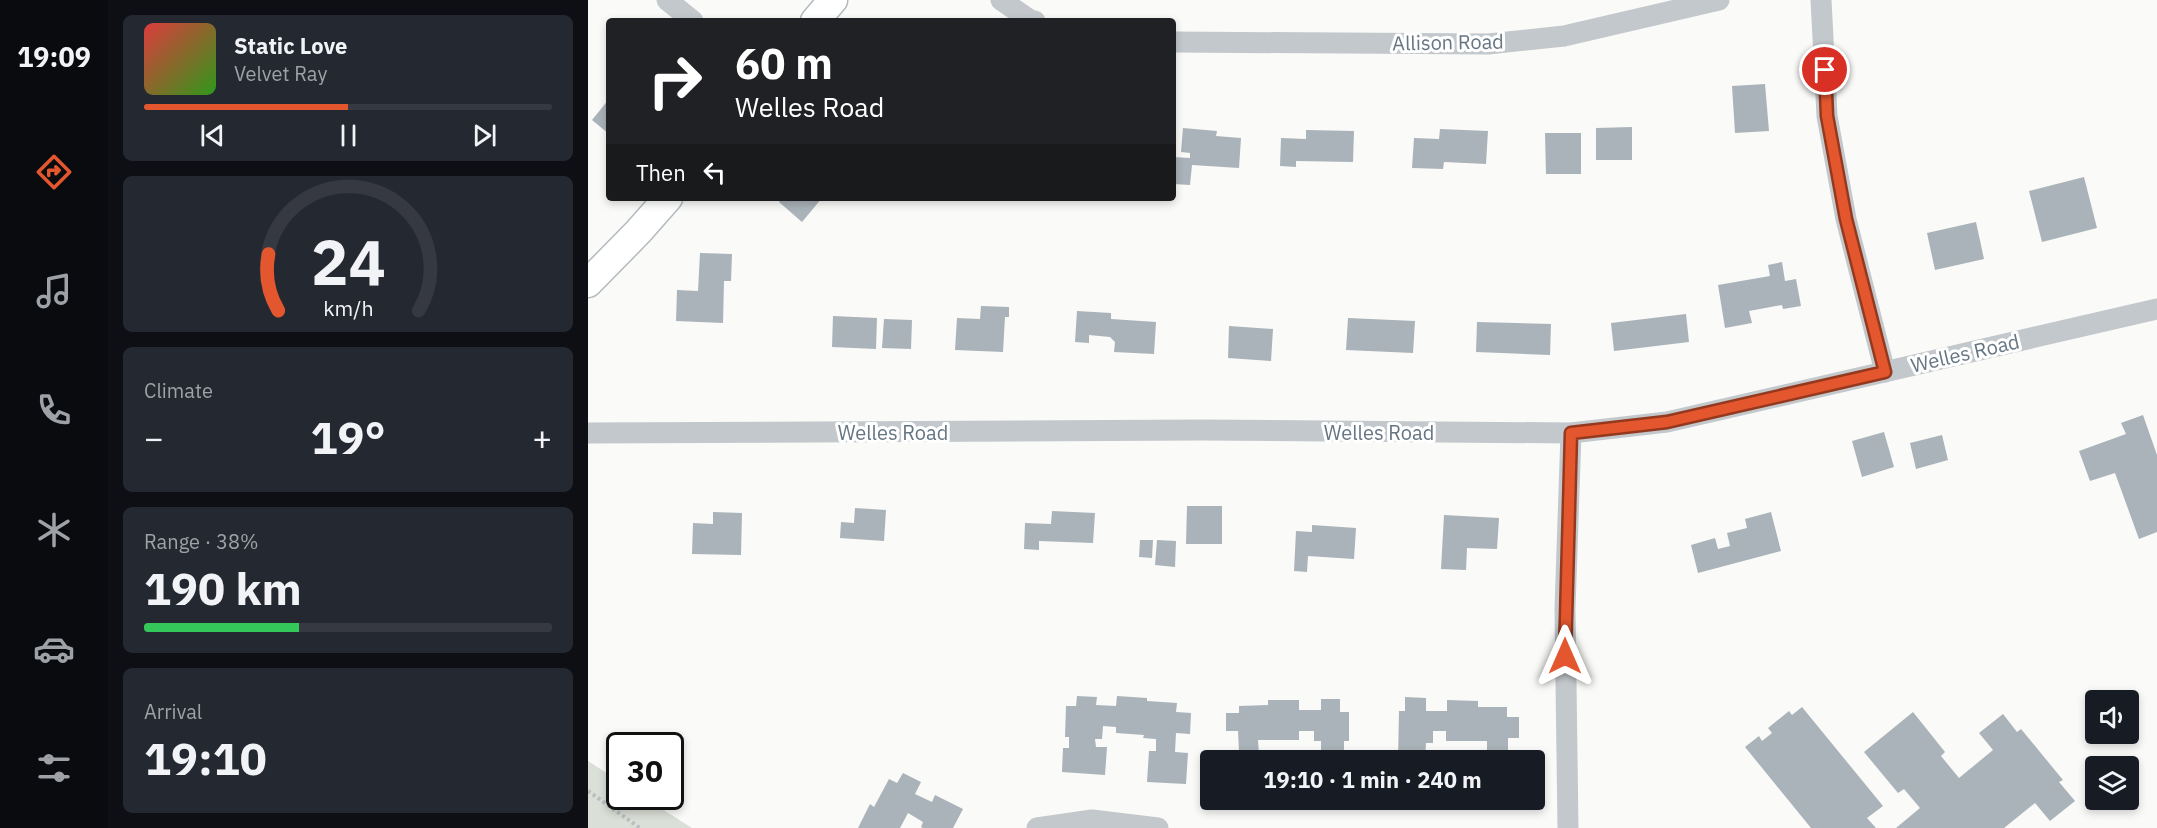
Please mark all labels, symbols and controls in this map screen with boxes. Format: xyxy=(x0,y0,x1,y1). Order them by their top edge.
street label: Allison Road xyxy=(1392,28,1504,56)
text: Static Love xyxy=(234,31,347,60)
text: 60 m xyxy=(735,36,833,91)
text: 19:09 xyxy=(17,39,91,74)
icon: right xyxy=(636,42,714,120)
pin xyxy=(1799,44,1850,95)
icon: arrive xyxy=(1808,53,1841,86)
text: Velvet Ray xyxy=(234,60,327,87)
text: Welles Road xyxy=(735,89,884,124)
icon: previous xyxy=(196,119,229,152)
icon: pause xyxy=(332,119,365,152)
icon: next xyxy=(468,119,501,152)
icon: directions xyxy=(33,151,75,193)
icon: left xyxy=(698,156,731,189)
text: Then xyxy=(636,158,686,187)
text: 24 xyxy=(311,221,385,302)
icon: music xyxy=(33,270,75,312)
text: km/h xyxy=(323,294,373,322)
street label: Welles Road xyxy=(1908,327,2022,379)
text: Climate xyxy=(144,377,213,404)
icon: phone xyxy=(33,389,75,431)
text: 19° xyxy=(310,408,386,466)
text: − xyxy=(144,416,164,459)
text: + xyxy=(532,416,552,459)
street label: Welles Road xyxy=(838,419,948,446)
street label: Welles Road xyxy=(1324,419,1434,446)
icon: climate xyxy=(33,509,75,551)
text: Range · 38% xyxy=(144,528,259,555)
text: 190 km xyxy=(144,559,302,617)
position arrow xyxy=(1533,624,1597,688)
icon: car xyxy=(33,628,75,670)
map controls xyxy=(2085,690,2139,810)
button: sound xyxy=(2085,690,2139,744)
text: Arrival xyxy=(144,698,202,725)
text: 19:10 xyxy=(144,729,267,787)
speed limit sign: 30 xyxy=(606,732,684,810)
icon: filters xyxy=(33,747,75,789)
button: layers xyxy=(2085,756,2139,810)
text: 19:10 · 1 min · 240 m xyxy=(1263,765,1482,794)

